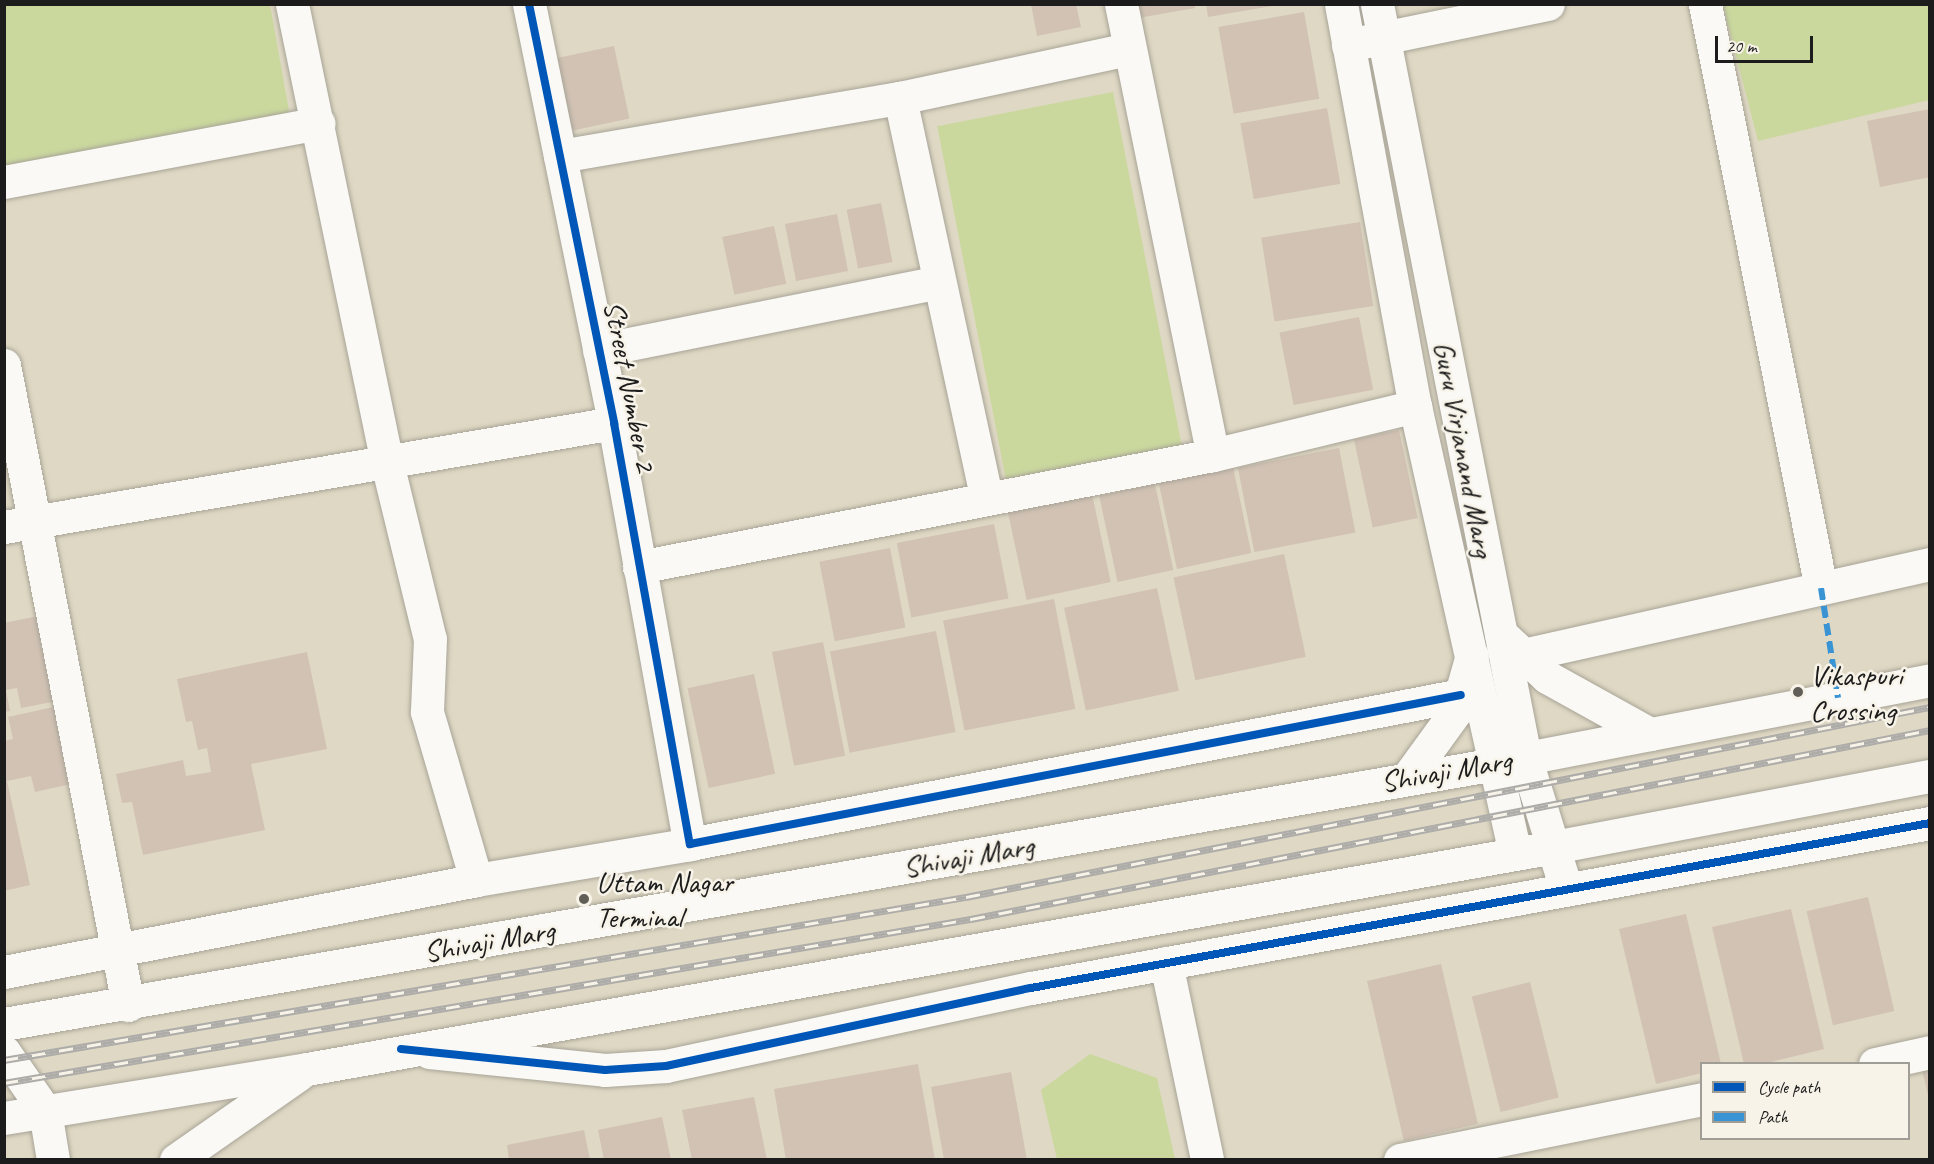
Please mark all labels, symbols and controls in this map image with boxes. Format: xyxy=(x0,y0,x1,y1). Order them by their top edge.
scale bar xyxy=(1718,24,1816,62)
text: 20 m xyxy=(1726,35,1757,57)
street label: Street Number 2 xyxy=(596,298,664,474)
street label: Guru Virjanand Marg xyxy=(1425,338,1503,560)
place label: Vikaspuri Crossing xyxy=(1810,657,1903,728)
marker: Vikaspuri Crossing xyxy=(1791,685,1805,699)
street label: Shivaji Marg xyxy=(1378,742,1514,800)
street label: Shivaji Marg xyxy=(900,827,1036,885)
place label: Uttam Nagar Terminal xyxy=(596,864,734,934)
marker: Uttam Nagar Terminal xyxy=(577,892,591,906)
street label: Shivaji Marg xyxy=(421,912,557,970)
legend xyxy=(1700,1062,1910,1140)
text: Cycle path xyxy=(1758,1076,1820,1098)
text: Path xyxy=(1758,1106,1788,1128)

